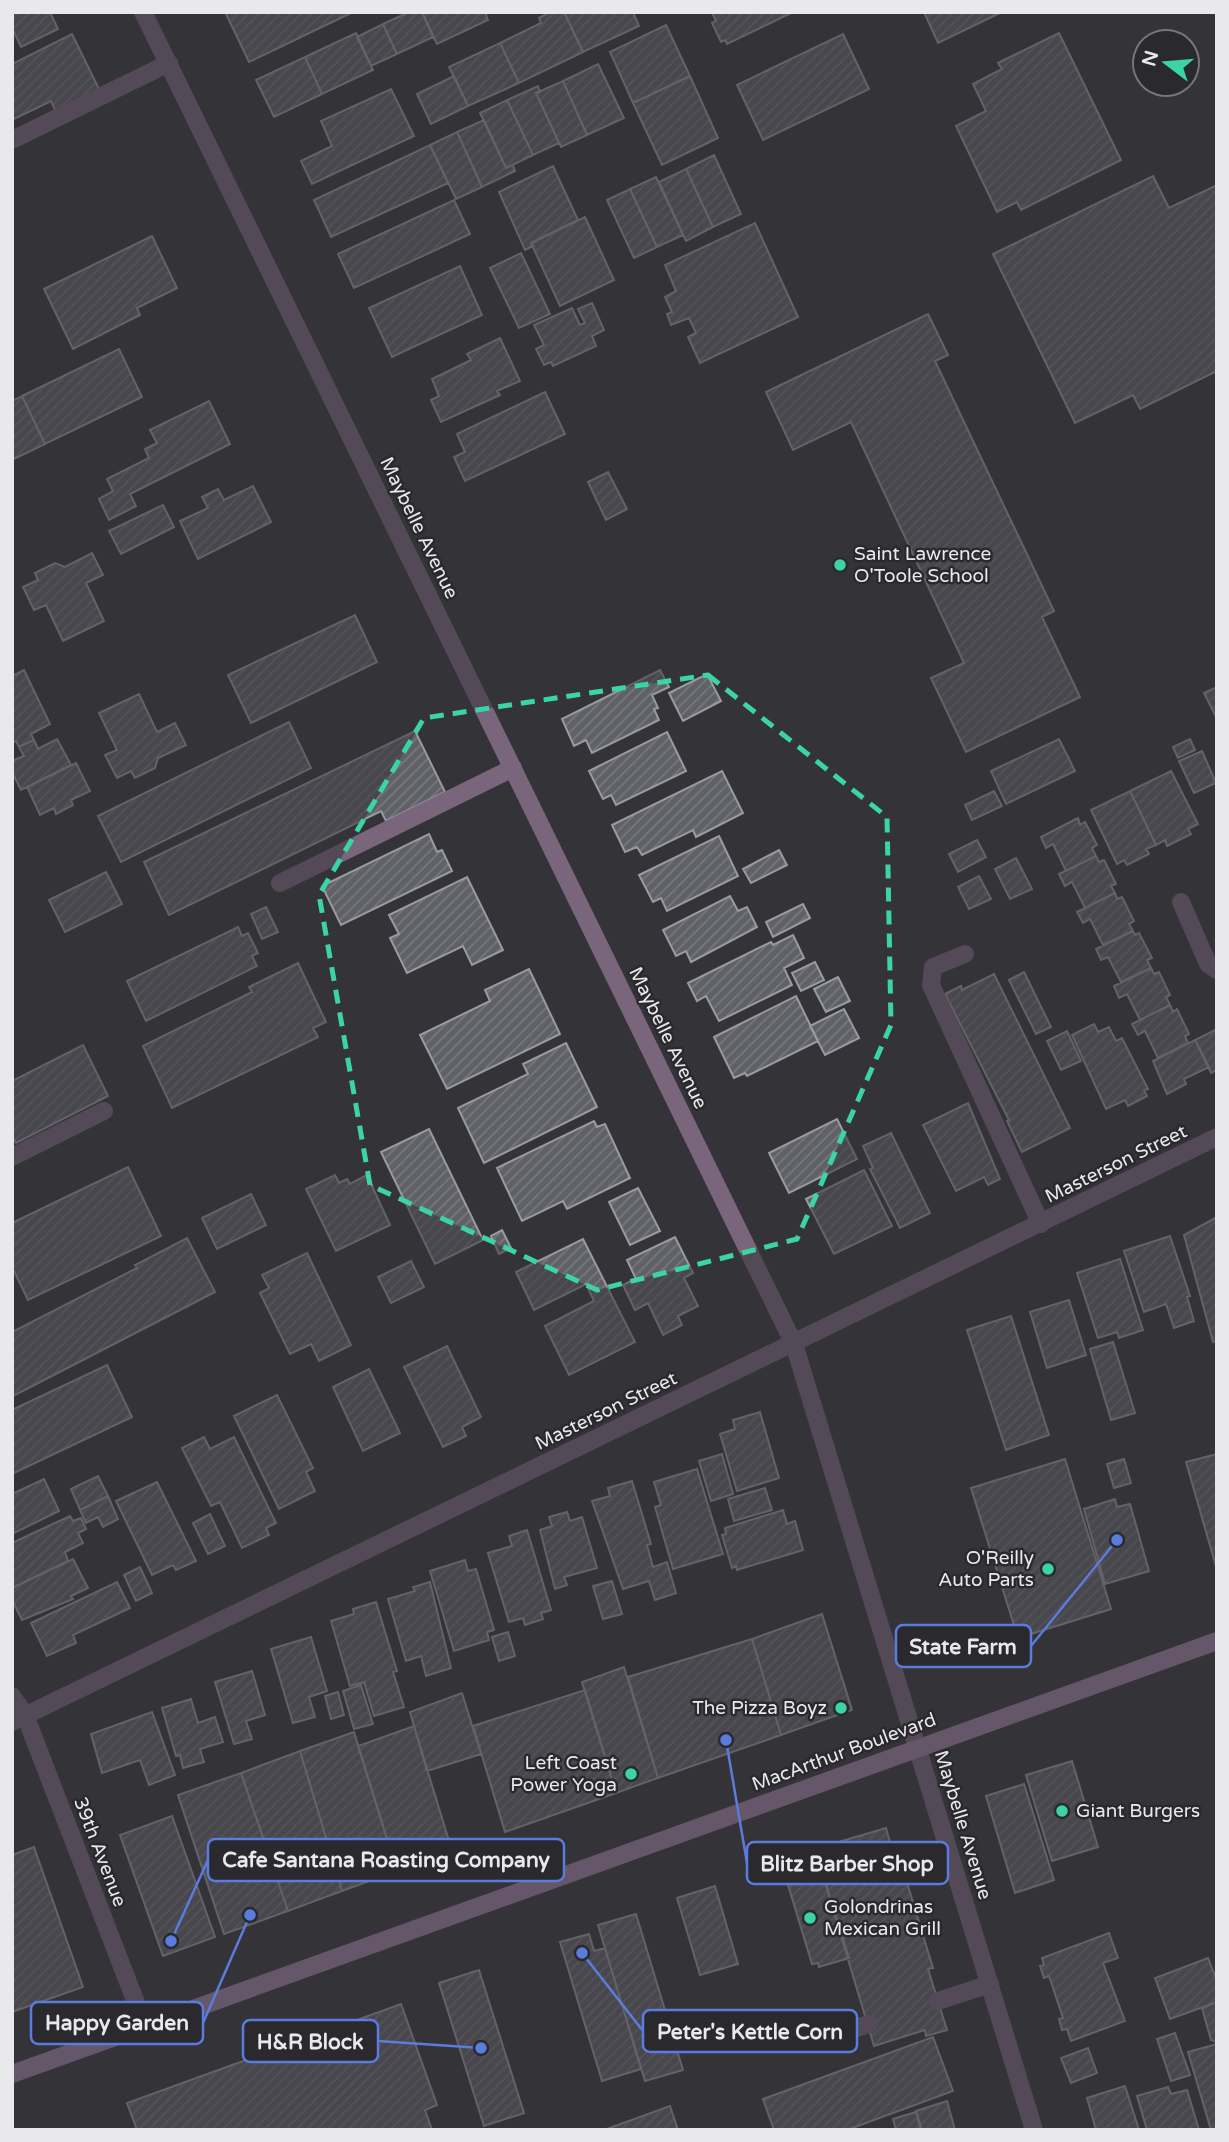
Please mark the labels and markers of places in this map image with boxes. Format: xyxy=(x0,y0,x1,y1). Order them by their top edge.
place label: Saint Lawrence O'Toole School xyxy=(854,543,991,587)
marker: Saint Lawrence O'Toole School xyxy=(832,557,848,573)
place label: O'Reilly Auto Parts xyxy=(938,1547,1034,1591)
marker: O'Reilly Auto Parts xyxy=(1040,1561,1056,1577)
callout: State Farm xyxy=(896,1625,1031,1667)
place label: The Pizza Boyz xyxy=(692,1697,827,1719)
marker: The Pizza Boyz xyxy=(833,1700,849,1716)
place label: Left Coast Power Yoga xyxy=(510,1752,617,1796)
marker: Left Coast Power Yoga xyxy=(623,1766,639,1782)
place label: Giant Burgers xyxy=(1076,1800,1200,1822)
marker: Giant Burgers xyxy=(1054,1803,1070,1819)
callout: Cafe Santana Roasting Company xyxy=(208,1839,564,1881)
callout: Blitz Barber Shop xyxy=(747,1842,948,1884)
place label: Golondrinas Mexican Grill xyxy=(824,1896,941,1940)
marker: Golondrinas Mexican Grill xyxy=(802,1910,818,1926)
callout: Happy Garden xyxy=(31,2002,203,2044)
callout: Peter's Kettle Corn xyxy=(643,2010,857,2052)
callout: H&R Block xyxy=(243,2020,378,2062)

